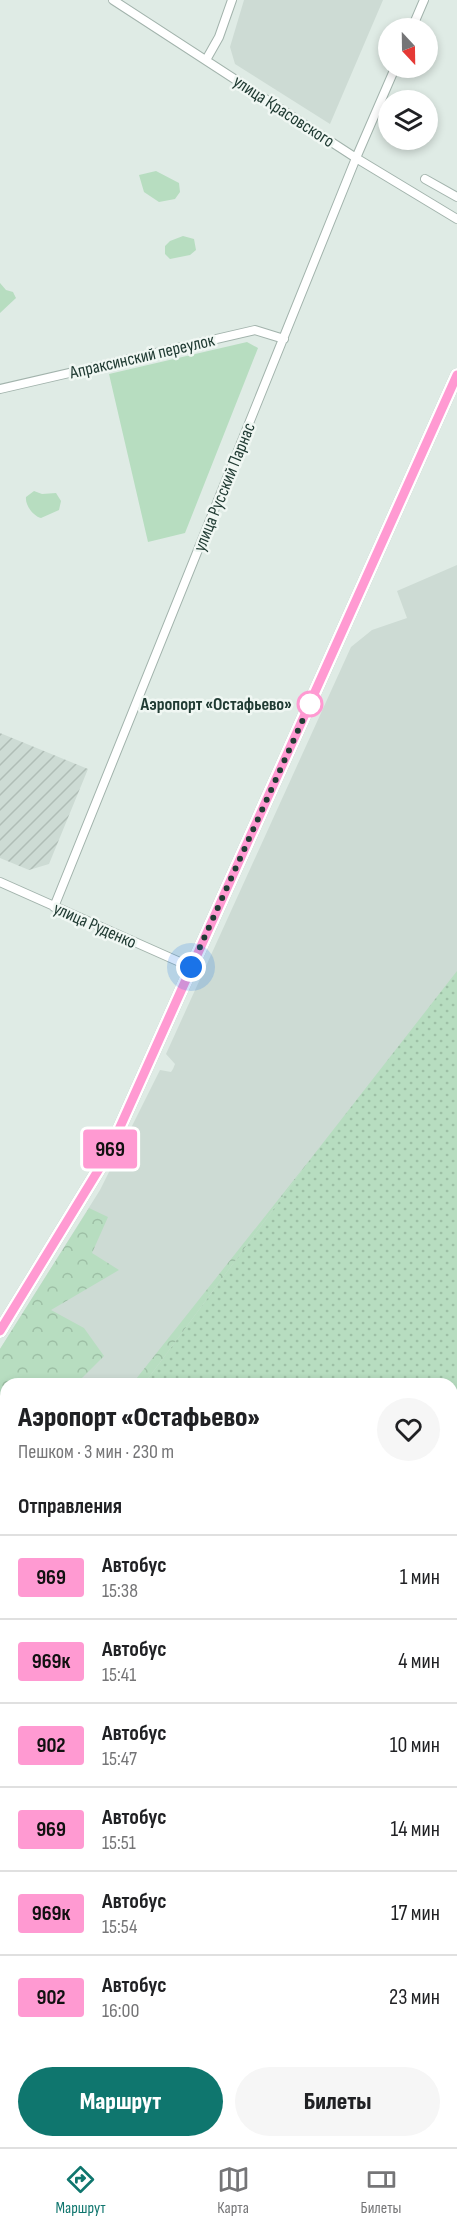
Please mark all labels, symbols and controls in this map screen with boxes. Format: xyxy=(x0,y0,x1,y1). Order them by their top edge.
north arrow xyxy=(378,18,438,78)
map controls xyxy=(378,18,438,150)
street label: улица Красовского xyxy=(229,71,338,152)
button: layers xyxy=(378,90,438,150)
street label: Апраксинский переулок xyxy=(67,330,217,384)
street label: улица Русский Парнас xyxy=(189,420,260,555)
marker: Аэропорт «Остафьево» xyxy=(297,691,323,717)
place label: Аэропорт «Остафьево» xyxy=(140,694,292,715)
street label: улица Руденко xyxy=(50,898,139,953)
your location xyxy=(176,952,206,982)
line badge: 969 xyxy=(76,1130,144,1168)
text: 969 xyxy=(95,1137,125,1162)
button: heart xyxy=(377,1398,440,1461)
text: Аэропорт «Остафьево» xyxy=(18,1401,260,1434)
text: Пешком · 3 мин · 230 m xyxy=(18,1440,174,1464)
text: Отправления xyxy=(18,1493,122,1520)
text: Автобус xyxy=(102,1552,167,1579)
text: 1 мин xyxy=(400,1564,440,1591)
text: 969 xyxy=(36,1565,66,1590)
text: 15:38 xyxy=(102,1579,138,1603)
text: Автобус xyxy=(102,1636,167,1663)
text: 4 мин xyxy=(398,1648,440,1675)
text: 969к xyxy=(32,1649,70,1674)
text: 15:41 xyxy=(102,1663,136,1687)
text: Автобус xyxy=(102,1720,167,1747)
text: 10 мин xyxy=(390,1732,440,1759)
text: 902 xyxy=(36,1733,66,1758)
text: 15:47 xyxy=(102,1747,137,1771)
text: Автобус xyxy=(102,1804,167,1831)
text: 14 мин xyxy=(390,1816,440,1843)
text: 969 xyxy=(36,1817,66,1842)
text: 15:51 xyxy=(102,1831,136,1855)
text: Автобус xyxy=(102,1888,167,1915)
text: 17 мин xyxy=(391,1900,440,1927)
text: 969к xyxy=(32,1901,70,1926)
text: 15:54 xyxy=(102,1915,137,1939)
text: Автобус xyxy=(102,1972,167,1999)
text: 23 мин xyxy=(389,1984,440,2011)
text: 902 xyxy=(36,1985,66,2010)
text: 16:00 xyxy=(102,1999,139,2023)
button: Маршрут xyxy=(18,2067,223,2136)
button: Билеты xyxy=(235,2067,440,2136)
tab: Маршрут xyxy=(56,2163,106,2218)
tab: Карта xyxy=(217,2163,250,2218)
tab: Билеты xyxy=(361,2163,401,2218)

